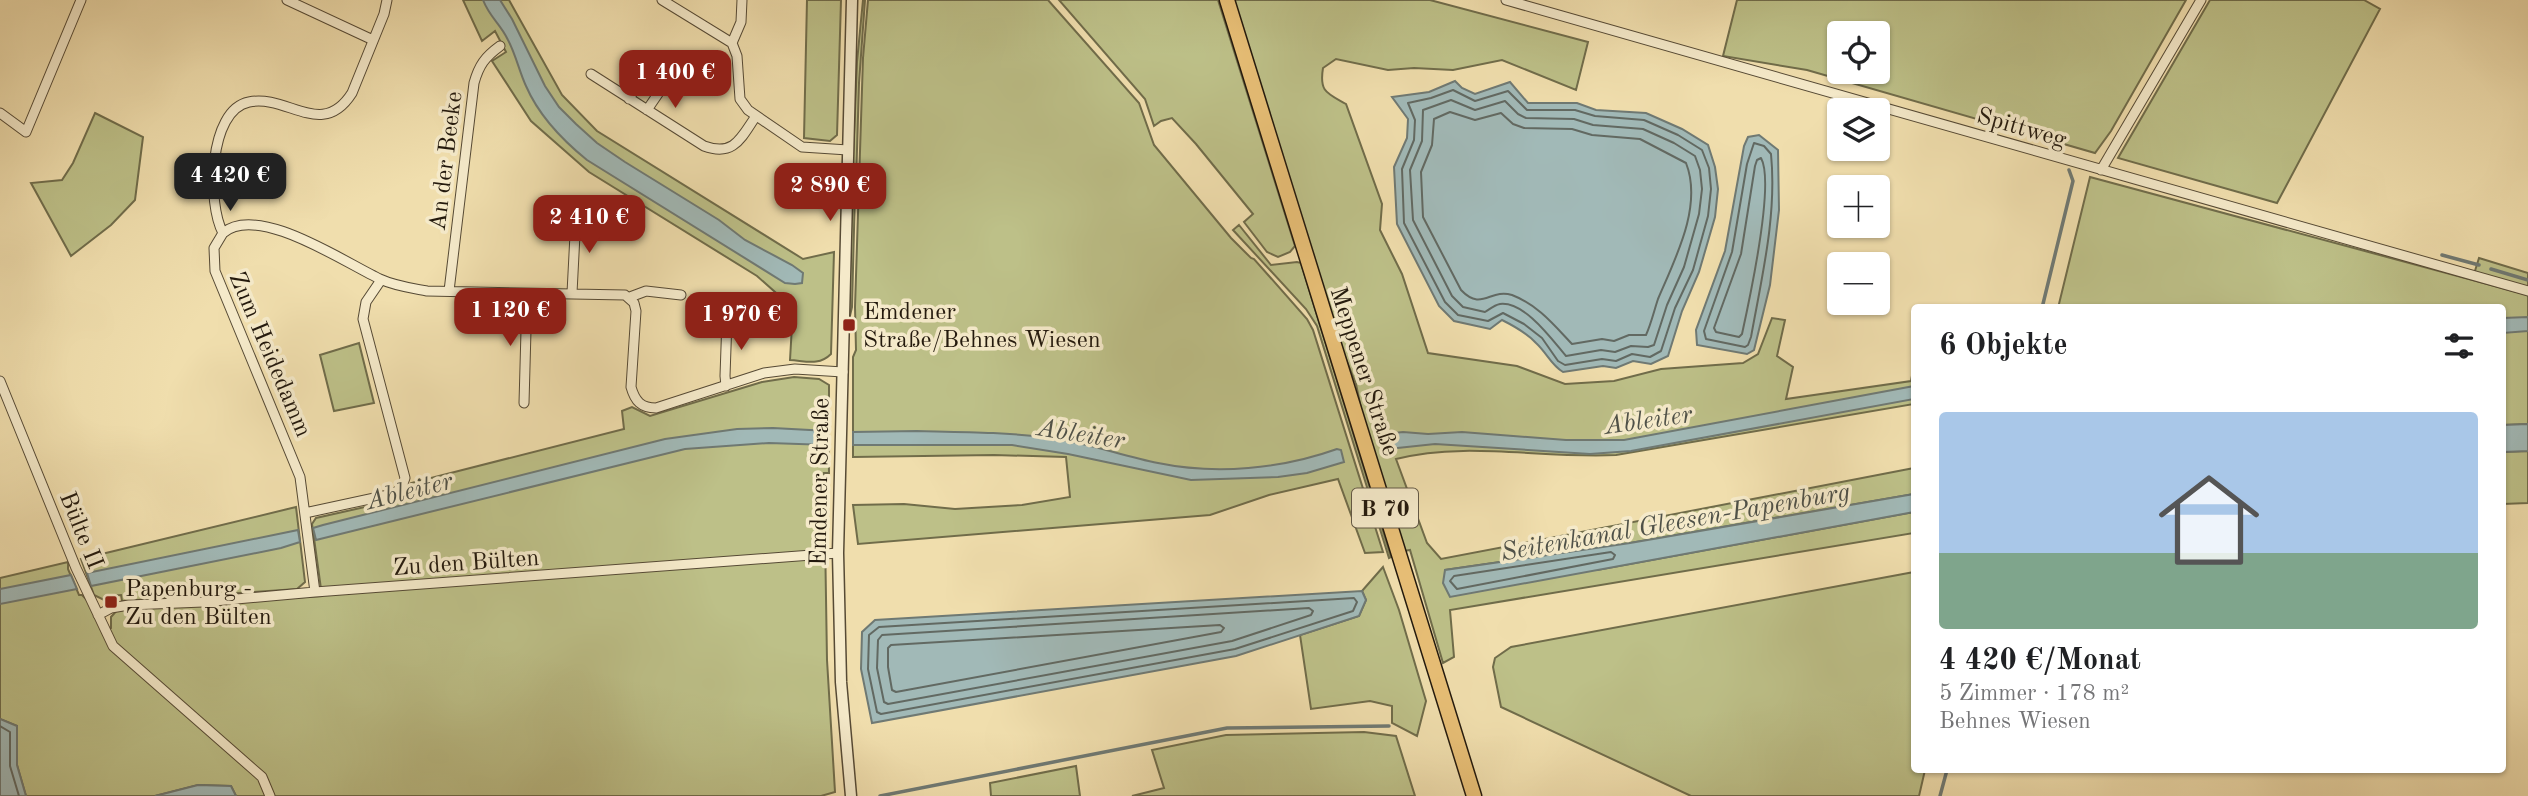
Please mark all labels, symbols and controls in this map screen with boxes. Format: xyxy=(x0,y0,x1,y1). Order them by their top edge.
map controls xyxy=(1827,21,1890,315)
button: locate xyxy=(1827,21,1890,84)
pin: 1 400 € xyxy=(610,50,740,110)
text: 1 400 € xyxy=(635,61,715,84)
street label: An der Beeke xyxy=(427,90,467,232)
button: layers xyxy=(1827,98,1890,161)
street label: Spittweg xyxy=(1974,105,2069,153)
pin: 4 420 € xyxy=(165,154,295,213)
text: 4 420 € xyxy=(190,164,270,187)
pin: 2 890 € xyxy=(765,164,895,223)
text: 2 890 € xyxy=(790,174,870,197)
button: + xyxy=(1827,175,1890,238)
pin: 2 410 € xyxy=(524,196,654,255)
text: 2 410 € xyxy=(549,206,629,229)
button: − xyxy=(1827,252,1890,315)
street label: Zum Heidedamm xyxy=(224,269,315,441)
street label: Meppener Straße xyxy=(1324,284,1402,459)
pin: 1 120 € xyxy=(445,288,575,348)
pin: 1 970 € xyxy=(676,292,806,352)
text: 1 120 € xyxy=(470,299,550,322)
place label: Emdener Straße/Behnes Wiesen xyxy=(863,301,1101,353)
text: 1 970 € xyxy=(701,303,781,326)
marker: Emdener Straße/Behnes Wiesen xyxy=(841,317,857,333)
icon: filters xyxy=(2440,327,2478,365)
text: 6 Objekte xyxy=(1939,331,2068,361)
street label: Emdener Straße xyxy=(808,398,834,566)
water label: Ableiter xyxy=(1601,402,1695,440)
water label: Ableiter xyxy=(1033,415,1127,455)
icon: home xyxy=(2146,457,2272,583)
water label: Ableiter xyxy=(361,468,456,516)
water label: Seitenkanal Gleesen-Papenburg xyxy=(1499,479,1852,567)
road number: B 70 xyxy=(1352,488,1418,528)
street label: Bülte II xyxy=(54,489,106,573)
street label: Zu den Bülten xyxy=(392,547,540,581)
place label: Papenburg - Zu den Bülten xyxy=(125,578,272,630)
marker: Papenburg - Zu den Bülten xyxy=(103,594,119,610)
text: 4 420 €/Monat xyxy=(1939,646,2141,676)
text: 5 Zimmer · 178 m² xyxy=(1939,682,2129,705)
text: Behnes Wiesen xyxy=(1939,710,2091,733)

